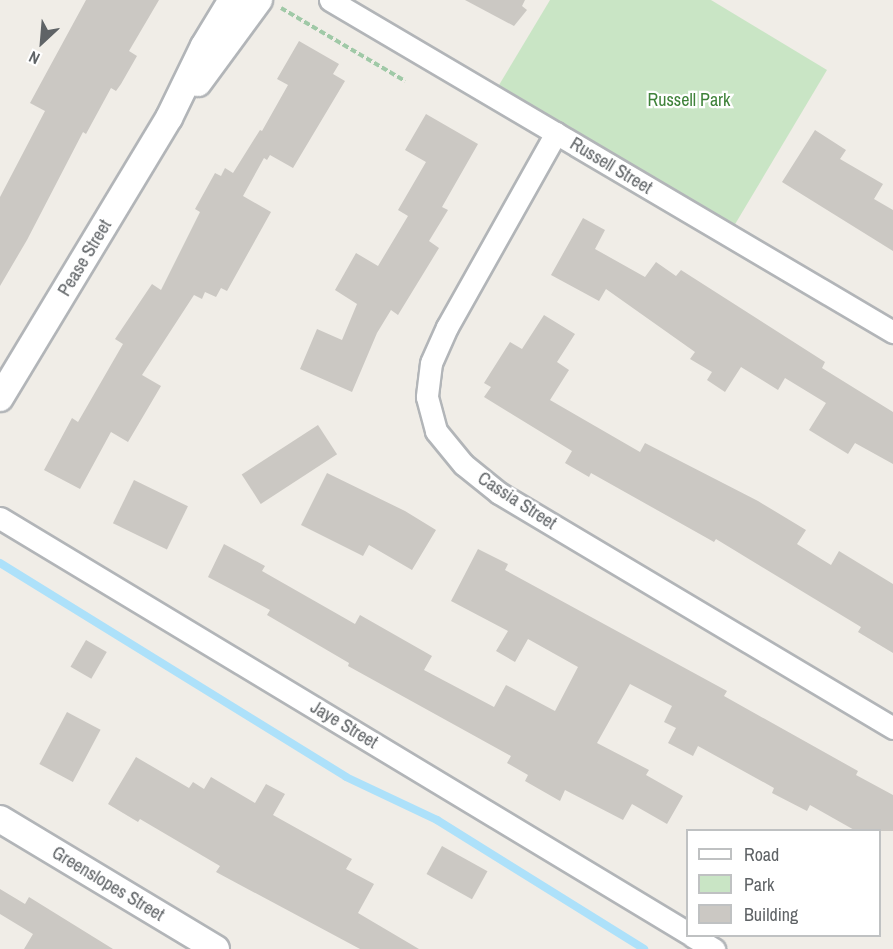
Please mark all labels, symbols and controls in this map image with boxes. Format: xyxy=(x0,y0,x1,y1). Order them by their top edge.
north arrow xyxy=(12,12,72,72)
text: N xyxy=(25,46,43,70)
park label: Russell Park xyxy=(648,89,730,111)
street label: Russell Street xyxy=(566,133,656,199)
street label: Pease Street xyxy=(54,216,116,300)
street label: Cassia Street xyxy=(474,468,560,534)
street label: Jaye Street xyxy=(306,697,382,753)
legend xyxy=(686,829,881,937)
street label: Greenslopes Street xyxy=(48,842,168,926)
text: Road xyxy=(744,842,779,867)
text: Park xyxy=(744,872,774,897)
text: Building xyxy=(744,902,798,927)

